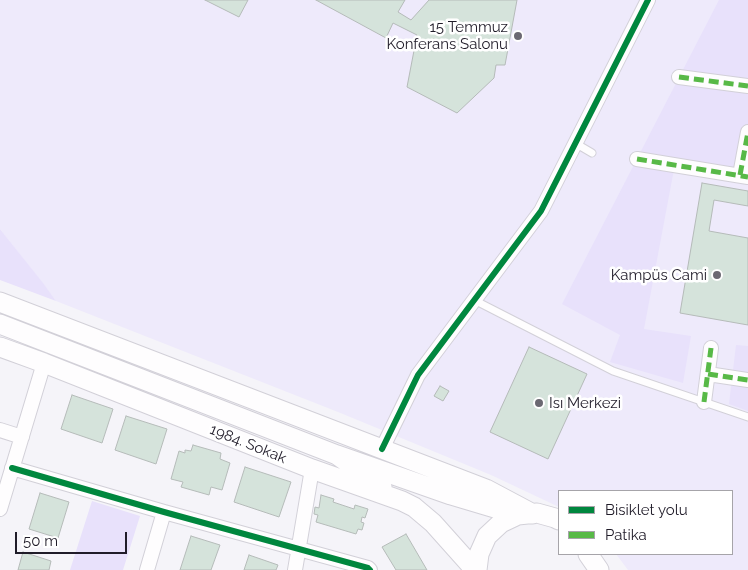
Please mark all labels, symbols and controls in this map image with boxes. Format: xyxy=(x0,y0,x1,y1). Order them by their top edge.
place label: 15 Temmuz Konferans Salonu xyxy=(387,18,508,53)
marker: 15 Temmuz Konferans Salonu xyxy=(512,30,524,42)
place label: Kampüs Cami xyxy=(611,266,707,284)
marker: Kampüs Cami xyxy=(711,269,723,281)
place label: Isı Merkezi xyxy=(549,394,621,412)
marker: Isı Merkezi xyxy=(533,397,545,409)
street label: 1984. Sokak xyxy=(207,420,289,468)
legend xyxy=(558,490,733,555)
text: Bisiklet yolu xyxy=(605,501,688,519)
scale bar xyxy=(18,522,130,554)
text: Patika xyxy=(605,526,647,544)
text: 50 m xyxy=(23,532,58,550)

